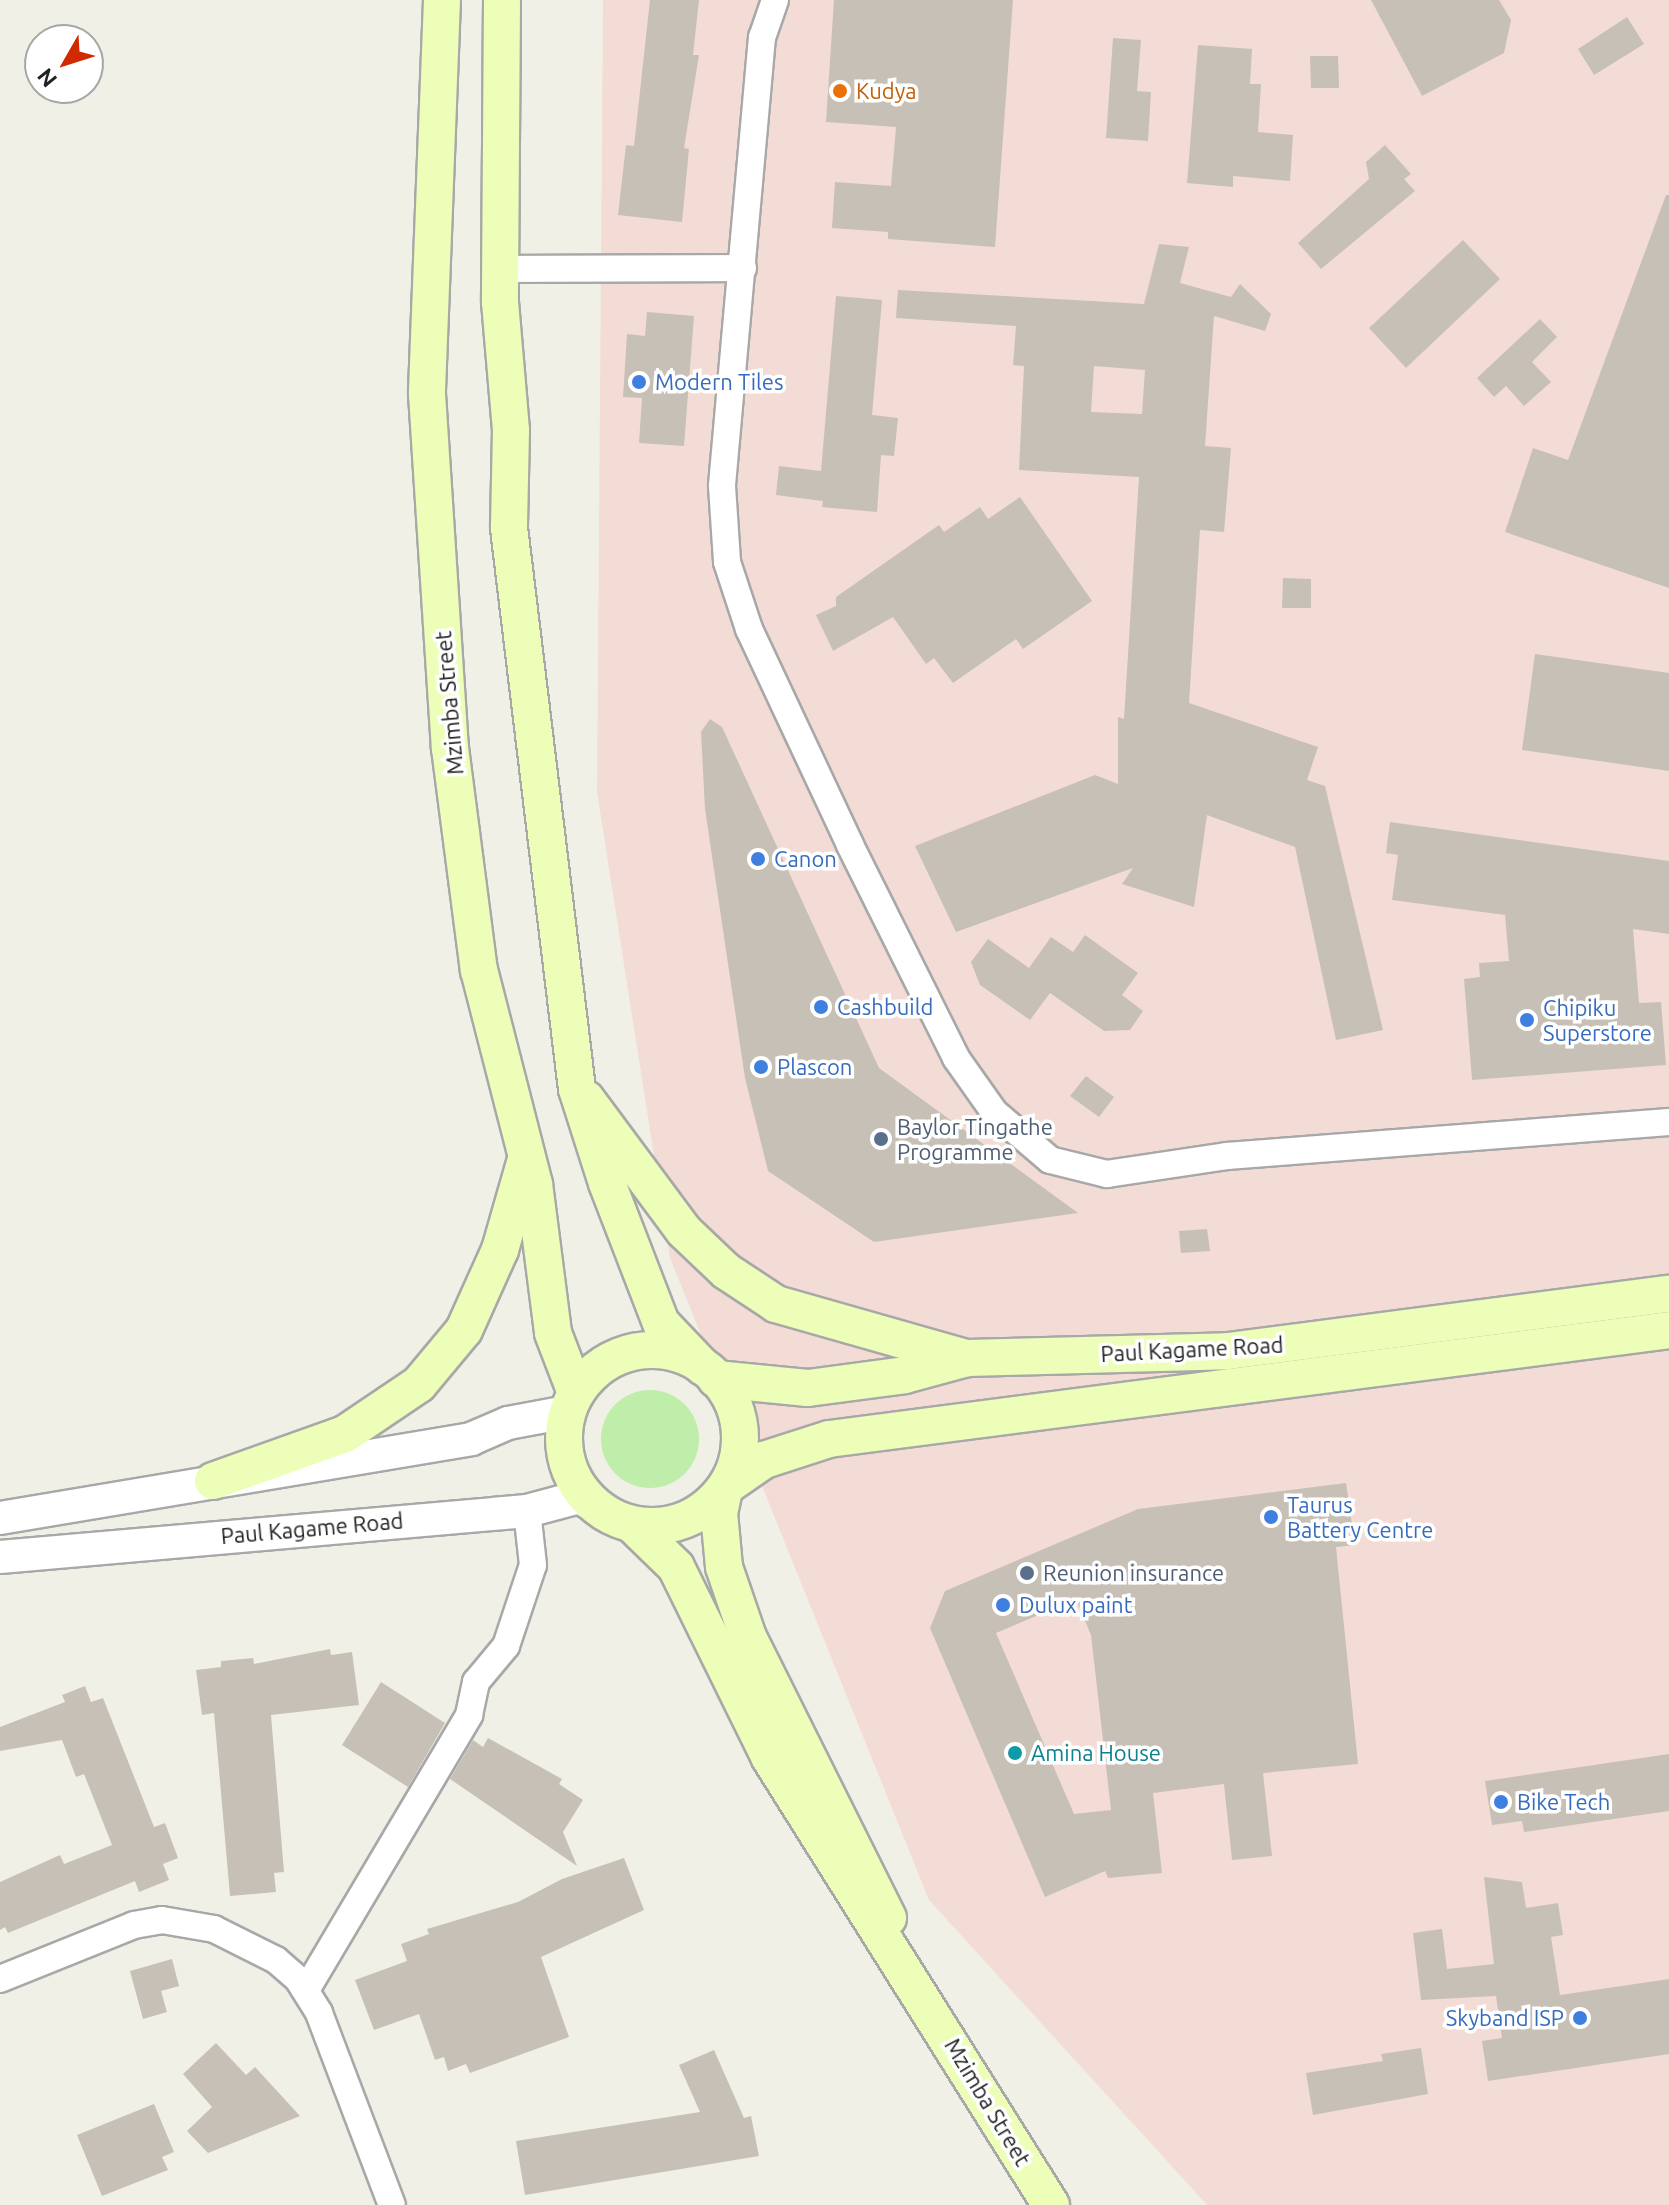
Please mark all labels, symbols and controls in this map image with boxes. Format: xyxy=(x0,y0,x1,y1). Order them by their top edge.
north arrow xyxy=(24,24,104,104)
text: N xyxy=(32,64,61,92)
place label: Kudya xyxy=(856,78,917,104)
marker: Kudya xyxy=(831,82,849,100)
place label: Modern Tiles xyxy=(655,369,783,395)
marker: Modern Tiles xyxy=(630,373,648,391)
street label: Mzimba Street xyxy=(430,630,468,776)
place label: Canon xyxy=(774,846,837,872)
marker: Canon xyxy=(749,850,767,868)
place label: Cashbuild xyxy=(837,994,933,1020)
place label: Chipiku Superstore xyxy=(1543,994,1652,1046)
marker: Cashbuild xyxy=(812,998,830,1016)
marker: Chipiku Superstore xyxy=(1518,1011,1536,1029)
place label: Plascon xyxy=(777,1054,852,1080)
marker: Plascon xyxy=(752,1058,770,1076)
place label: Baylor Tingathe Programme xyxy=(897,1113,1053,1164)
marker: Baylor Tingathe Programme xyxy=(872,1130,890,1148)
street label: Paul Kagame Road xyxy=(1100,1331,1284,1367)
place label: Taurus Battery Centre xyxy=(1287,1491,1433,1542)
street label: Paul Kagame Road xyxy=(220,1507,404,1549)
marker: Taurus Battery Centre xyxy=(1262,1508,1280,1526)
place label: Reunion insurance xyxy=(1043,1560,1224,1586)
marker: Reunion insurance xyxy=(1018,1564,1036,1582)
place label: Dulux paint xyxy=(1019,1592,1132,1618)
marker: Dulux paint xyxy=(994,1596,1012,1614)
place label: Amina House xyxy=(1031,1740,1161,1766)
marker: Amina House xyxy=(1006,1744,1024,1762)
place label: Bike Tech xyxy=(1517,1789,1610,1815)
marker: Bike Tech xyxy=(1492,1793,1510,1811)
place label: Skyband ISP xyxy=(1446,2005,1564,2031)
marker: Skyband ISP xyxy=(1571,2009,1589,2027)
street label: Mzimba Street xyxy=(940,2033,1036,2171)

